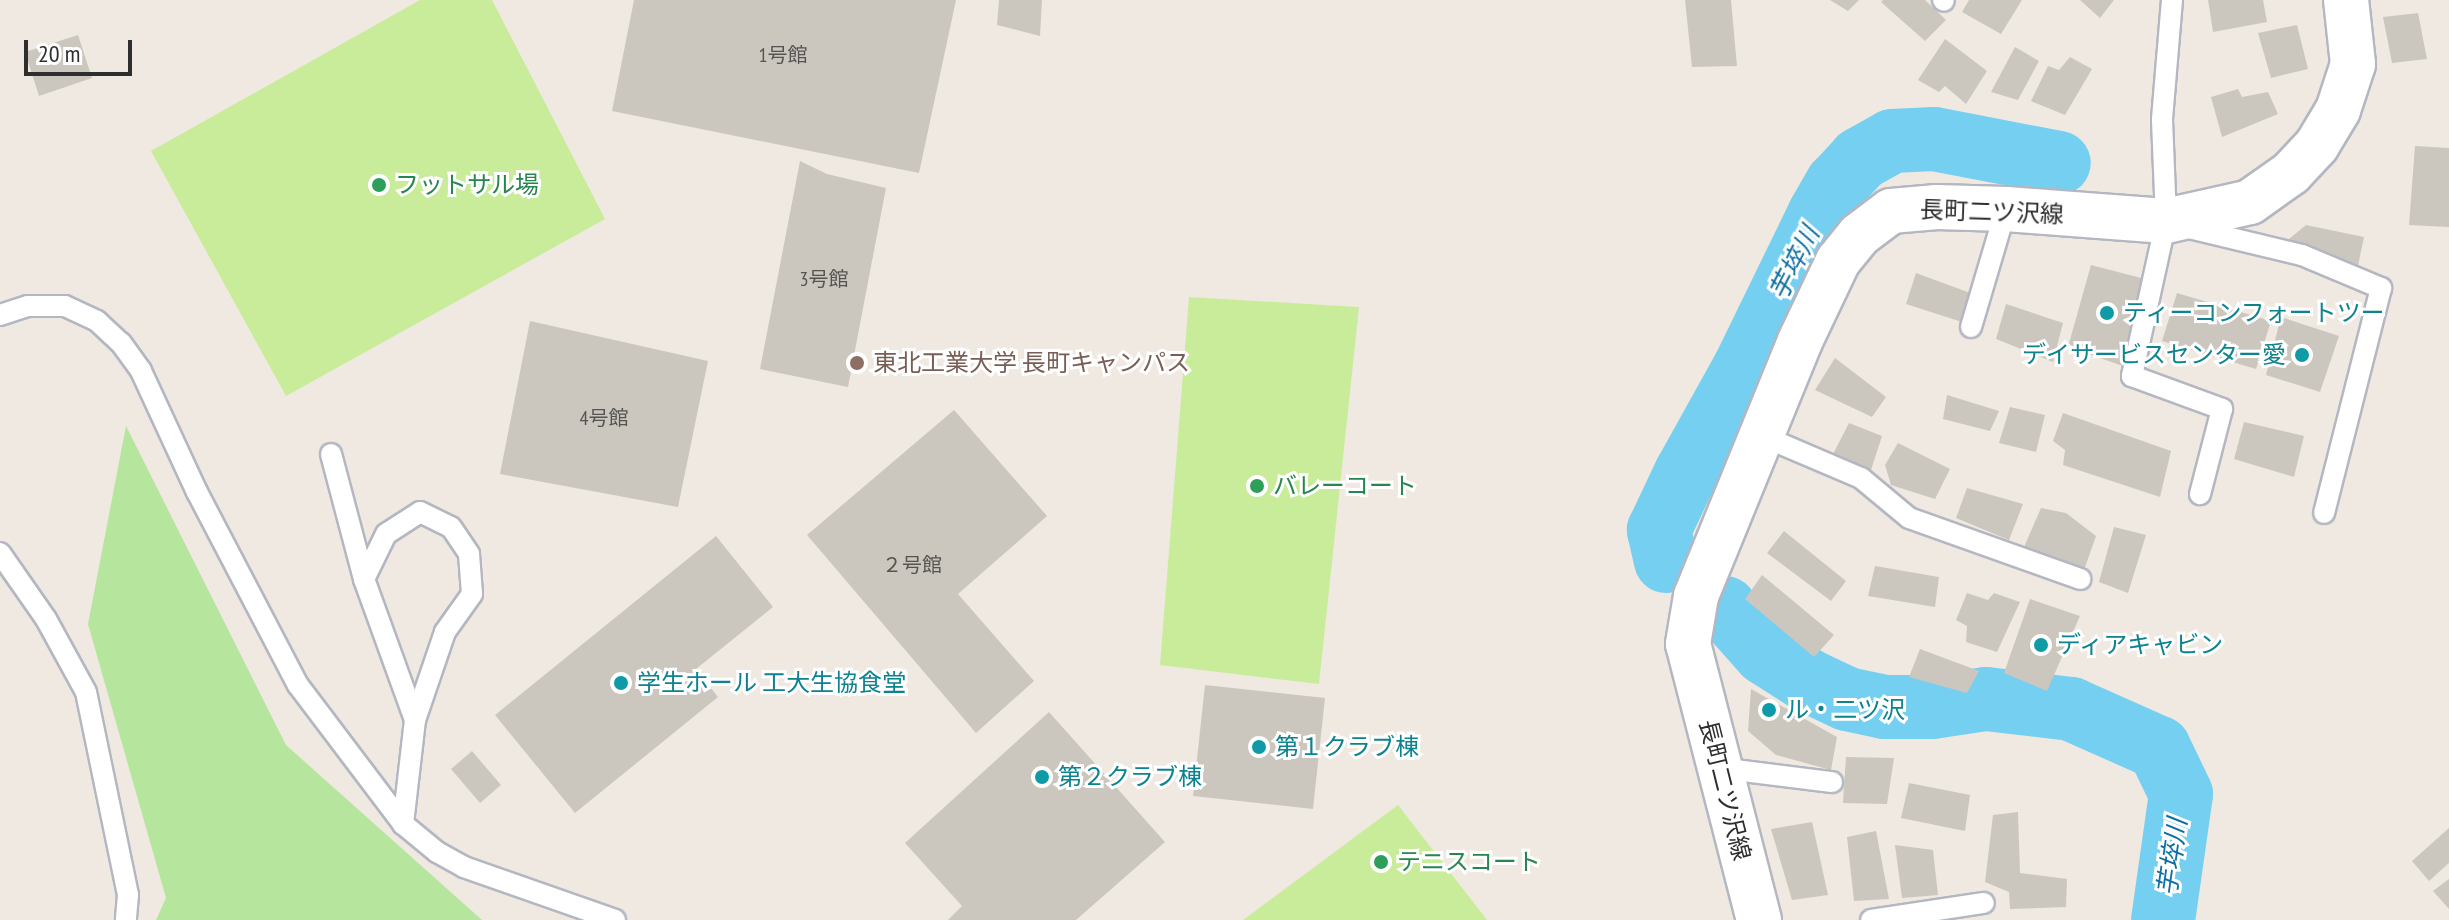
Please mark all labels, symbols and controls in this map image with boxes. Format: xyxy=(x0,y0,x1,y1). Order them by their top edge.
scale bar xyxy=(28,24,136,74)
text: 20 m xyxy=(38,38,80,69)
house number: 1号館 xyxy=(759,43,807,67)
place label: フットサル場 xyxy=(395,171,539,199)
marker: フットサル場 xyxy=(370,176,388,194)
street label: 長町二ツ沢線 xyxy=(1920,195,2064,229)
water label: 芋埣川 xyxy=(1762,221,1826,305)
house number: 3号館 xyxy=(800,267,848,291)
place label: ティーコンフォートツー xyxy=(2123,299,2387,327)
marker: ティーコンフォートツー xyxy=(2098,304,2116,322)
place label: デイサービスセンター愛 xyxy=(2022,341,2286,369)
marker: デイサービスセンター愛 xyxy=(2293,346,2311,364)
place label: 東北工業大学 長町キャンパス xyxy=(873,349,1190,377)
marker: 東北工業大学 長町キャンパス xyxy=(848,354,866,372)
house number: 4号館 xyxy=(580,406,628,430)
place label: バレーコート xyxy=(1273,472,1417,500)
marker: バレーコート xyxy=(1248,477,1266,495)
house number: ２号館 xyxy=(882,553,942,577)
place label: ディアキャビン xyxy=(2057,631,2225,659)
marker: ディアキャビン xyxy=(2032,636,2050,654)
place label: 学生ホール 工大生協食堂 xyxy=(637,669,906,697)
marker: 学生ホール 工大生協食堂 xyxy=(612,674,630,692)
place label: ル・二ツ沢 xyxy=(1785,696,1905,724)
marker: ル・二ツ沢 xyxy=(1760,701,1778,719)
street label: 長町二ツ沢線 xyxy=(1694,717,1756,863)
place label: 第１クラブ棟 xyxy=(1275,733,1419,761)
marker: 第１クラブ棟 xyxy=(1250,738,1268,756)
place label: 第２クラブ棟 xyxy=(1058,763,1202,791)
marker: 第２クラブ棟 xyxy=(1033,768,1051,786)
water label: 芋埣川 xyxy=(2151,816,2193,898)
place label: テニスコート xyxy=(1397,848,1541,876)
marker: テニスコート xyxy=(1372,853,1390,871)

